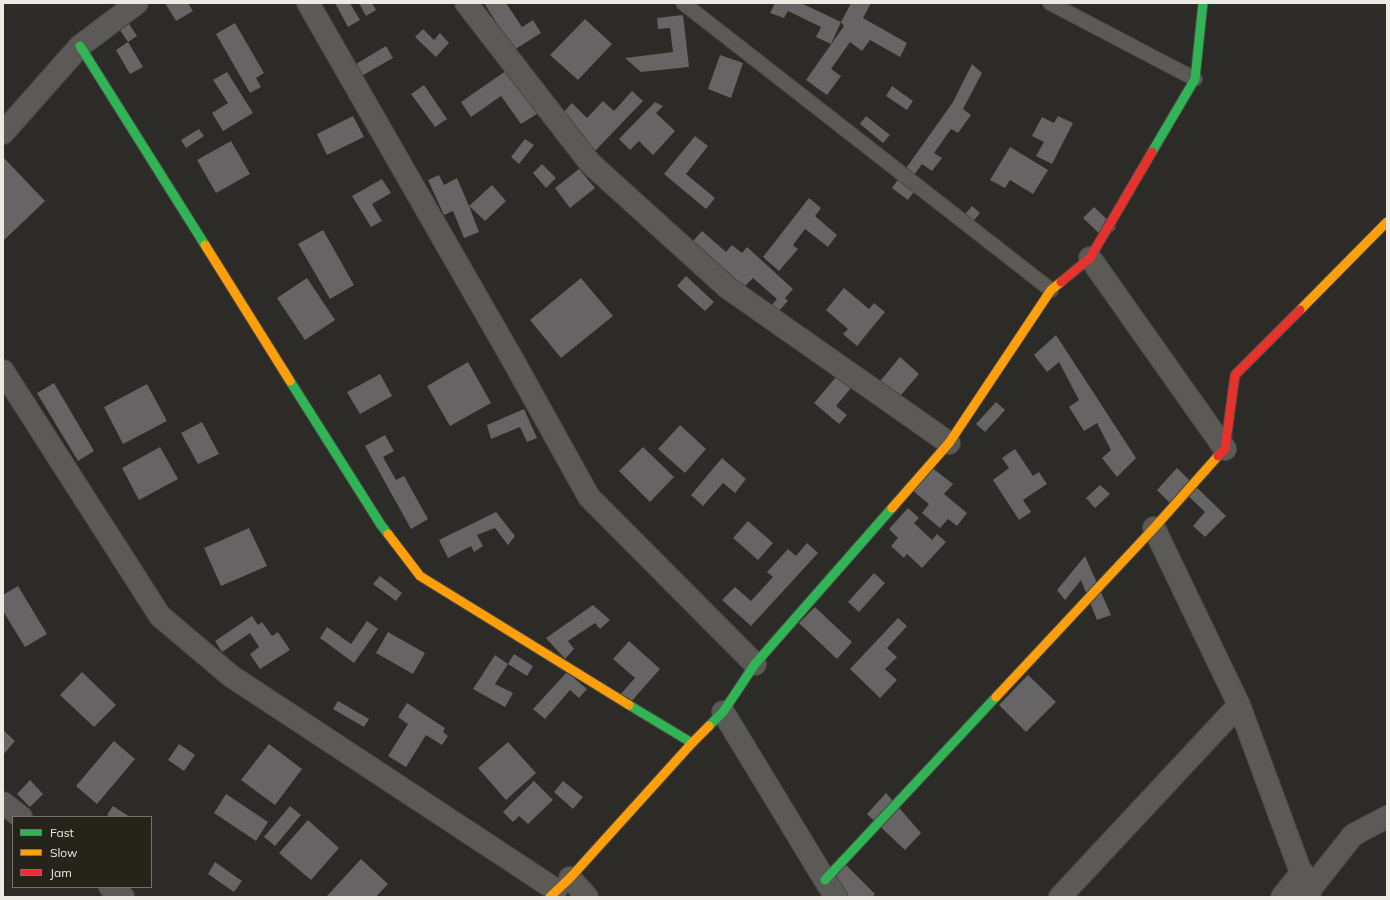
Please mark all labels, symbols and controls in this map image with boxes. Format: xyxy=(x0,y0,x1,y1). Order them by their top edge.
legend xyxy=(12,816,152,888)
text: Fast xyxy=(50,825,74,840)
text: Slow xyxy=(50,845,78,860)
text: Jam xyxy=(50,865,72,880)

